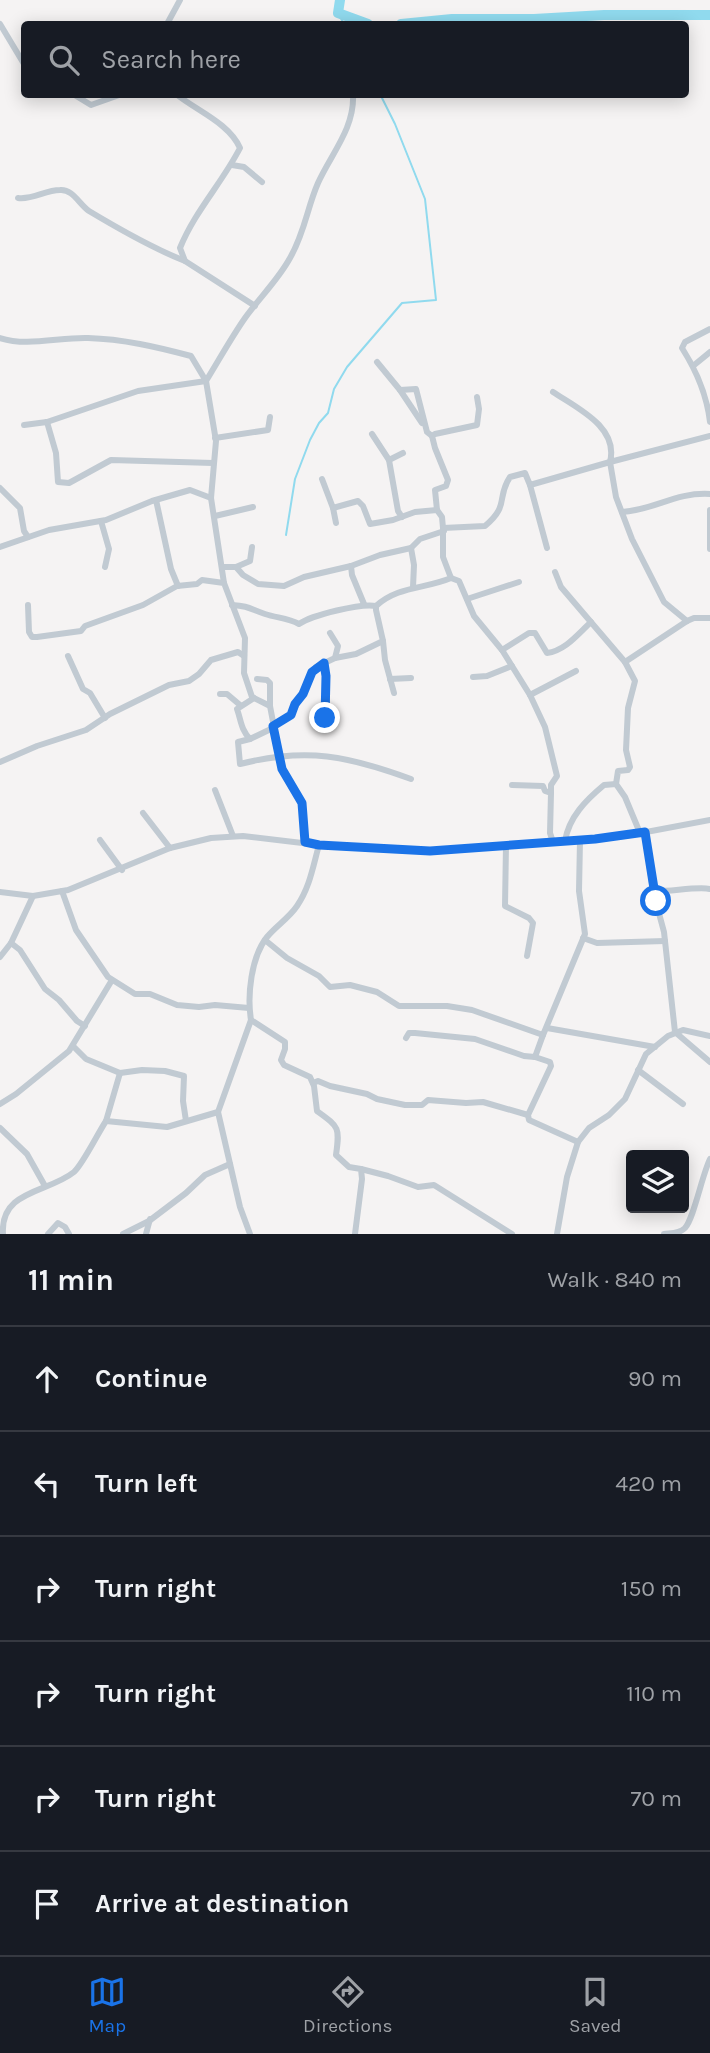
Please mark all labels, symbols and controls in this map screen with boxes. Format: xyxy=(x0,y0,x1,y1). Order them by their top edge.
search box xyxy=(21,21,689,98)
icon: search xyxy=(45,41,83,79)
text: Search here xyxy=(101,44,241,75)
route end xyxy=(309,702,340,733)
route start xyxy=(640,885,671,916)
map controls xyxy=(626,1150,689,1213)
button: layers xyxy=(626,1150,689,1213)
text: 11 min xyxy=(28,1262,114,1298)
text: Walk · 840 m xyxy=(547,1266,682,1293)
icon: ahead xyxy=(28,1360,66,1398)
text: Continue xyxy=(95,1363,207,1394)
text: 90 m xyxy=(628,1365,682,1392)
icon: left xyxy=(28,1465,66,1503)
text: Turn left xyxy=(95,1468,197,1499)
text: 420 m xyxy=(615,1470,682,1497)
icon: right xyxy=(28,1570,66,1608)
text: Turn right xyxy=(95,1573,216,1604)
text: 150 m xyxy=(621,1575,682,1602)
icon: right xyxy=(28,1675,66,1713)
text: Turn right xyxy=(95,1678,216,1709)
text: 110 m xyxy=(626,1680,682,1707)
icon: right xyxy=(28,1780,66,1818)
text: Turn right xyxy=(95,1783,216,1814)
text: 70 m xyxy=(631,1785,682,1812)
icon: arrive xyxy=(28,1885,66,1923)
text: Arrive at destination xyxy=(95,1888,349,1919)
tab: Map xyxy=(88,1973,126,2037)
tab: Directions xyxy=(303,1973,392,2037)
tab: Saved xyxy=(569,1973,622,2037)

